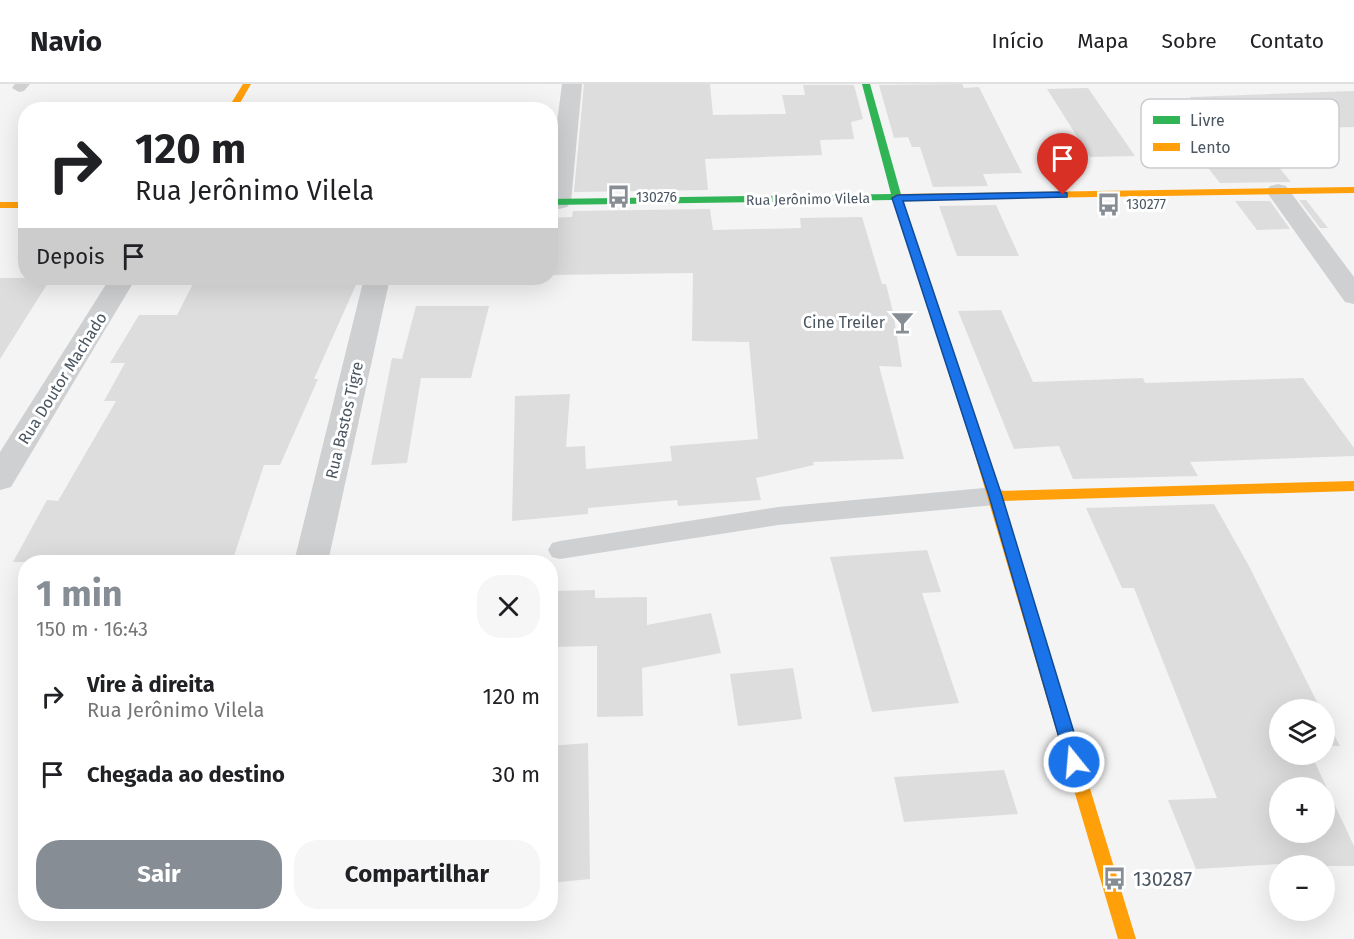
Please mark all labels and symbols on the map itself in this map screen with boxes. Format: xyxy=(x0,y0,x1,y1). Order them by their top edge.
legend xyxy=(1141,99,1339,168)
text: Livre xyxy=(1190,111,1225,130)
pin xyxy=(1037,133,1088,195)
text: Lento xyxy=(1190,138,1231,157)
bus stop icon: 130276 xyxy=(605,184,631,210)
place label: 130276 xyxy=(636,189,677,206)
street label: Rua Jerônimo Vilela xyxy=(746,190,870,209)
bus stop icon: 130277 xyxy=(1095,191,1121,217)
place label: 130277 xyxy=(1126,196,1166,213)
street label: Rua Doutor Machado xyxy=(14,309,111,448)
bar icon: Cine Treiler xyxy=(890,309,916,335)
place label: Cine Treiler xyxy=(803,313,886,332)
street label: Rua Bastos Tigre xyxy=(322,360,367,481)
position arrow xyxy=(1042,730,1106,794)
bus stop icon: 130287 xyxy=(1102,866,1128,892)
place label: 130287 xyxy=(1133,867,1192,891)

